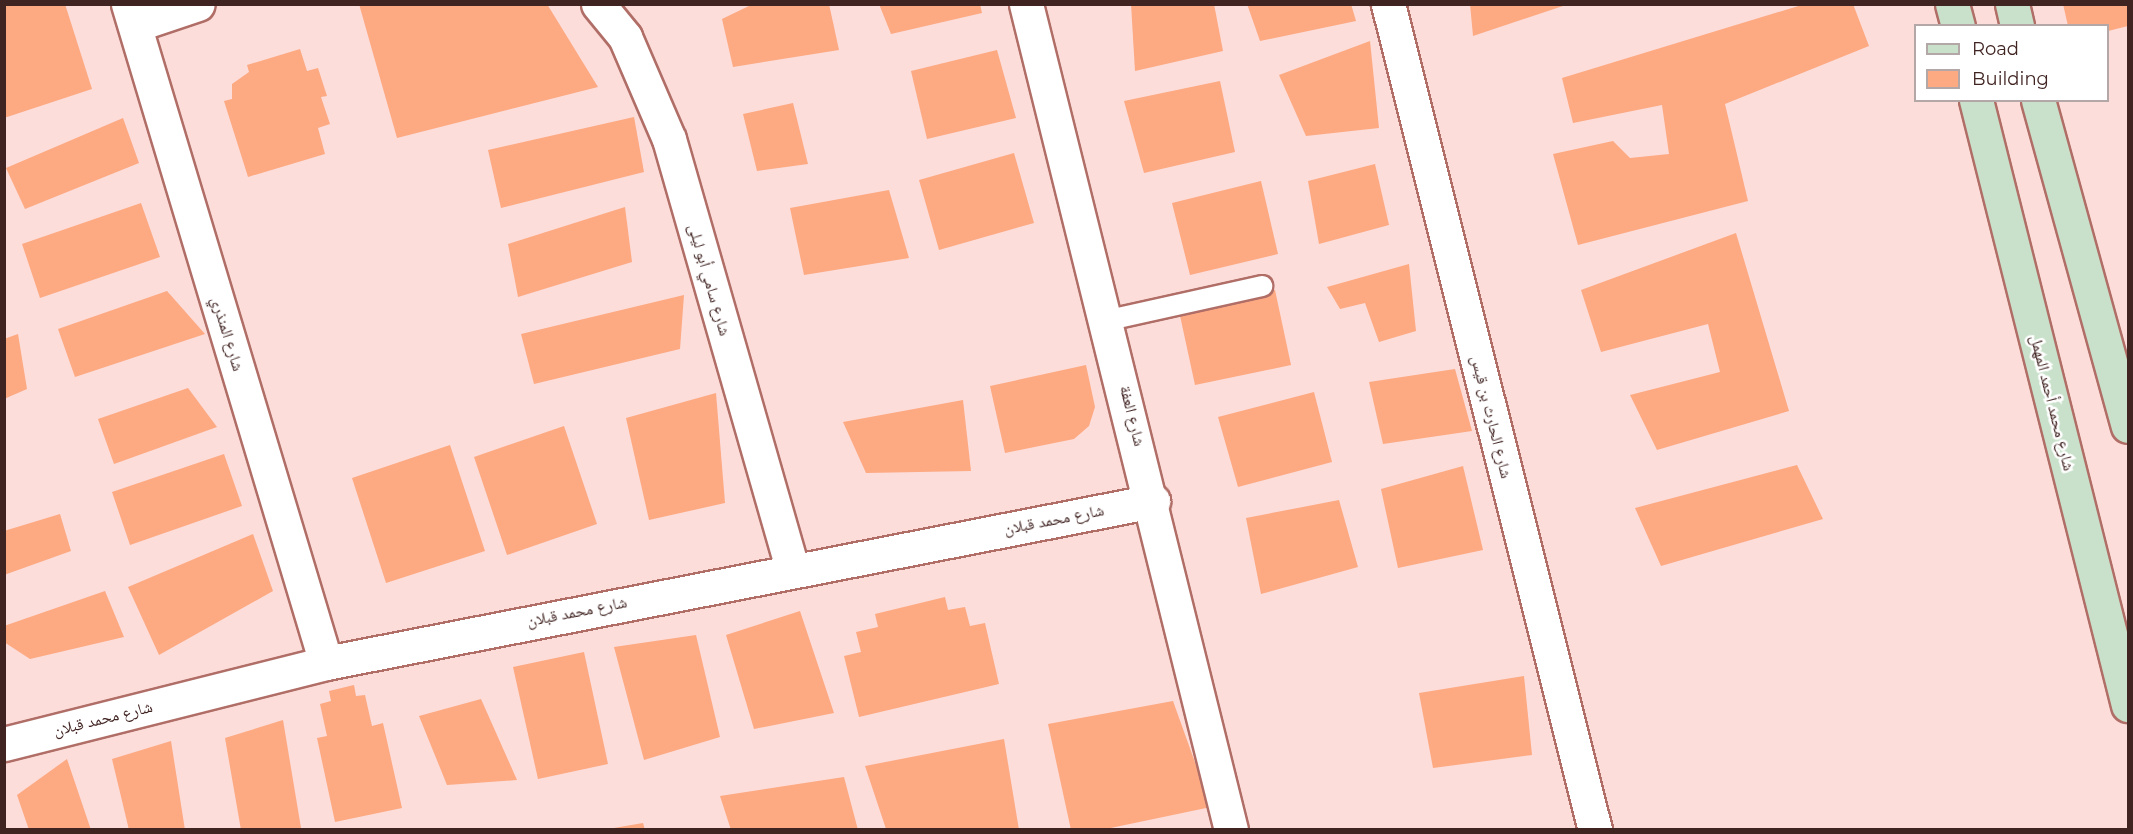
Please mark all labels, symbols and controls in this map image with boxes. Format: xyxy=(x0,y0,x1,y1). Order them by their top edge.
legend xyxy=(1914,24,2109,102)
text: Road xyxy=(1972,38,2019,60)
text: Building xyxy=(1972,68,2049,90)
street label: شارع سامي أبو ليلى xyxy=(684,222,734,338)
street label: شارع المنذري xyxy=(207,295,247,373)
street label: شارع محمد أحمد المهمل xyxy=(2026,333,2078,473)
street label: شارع الحارث بن قيس xyxy=(1466,354,1516,480)
street label: شارع العفة xyxy=(1115,384,1149,448)
street label: شارع محمد قبلان xyxy=(1002,501,1106,539)
street label: شارع محمد قبلان xyxy=(525,593,629,631)
street label: شارع محمد قبلان xyxy=(51,697,155,741)

